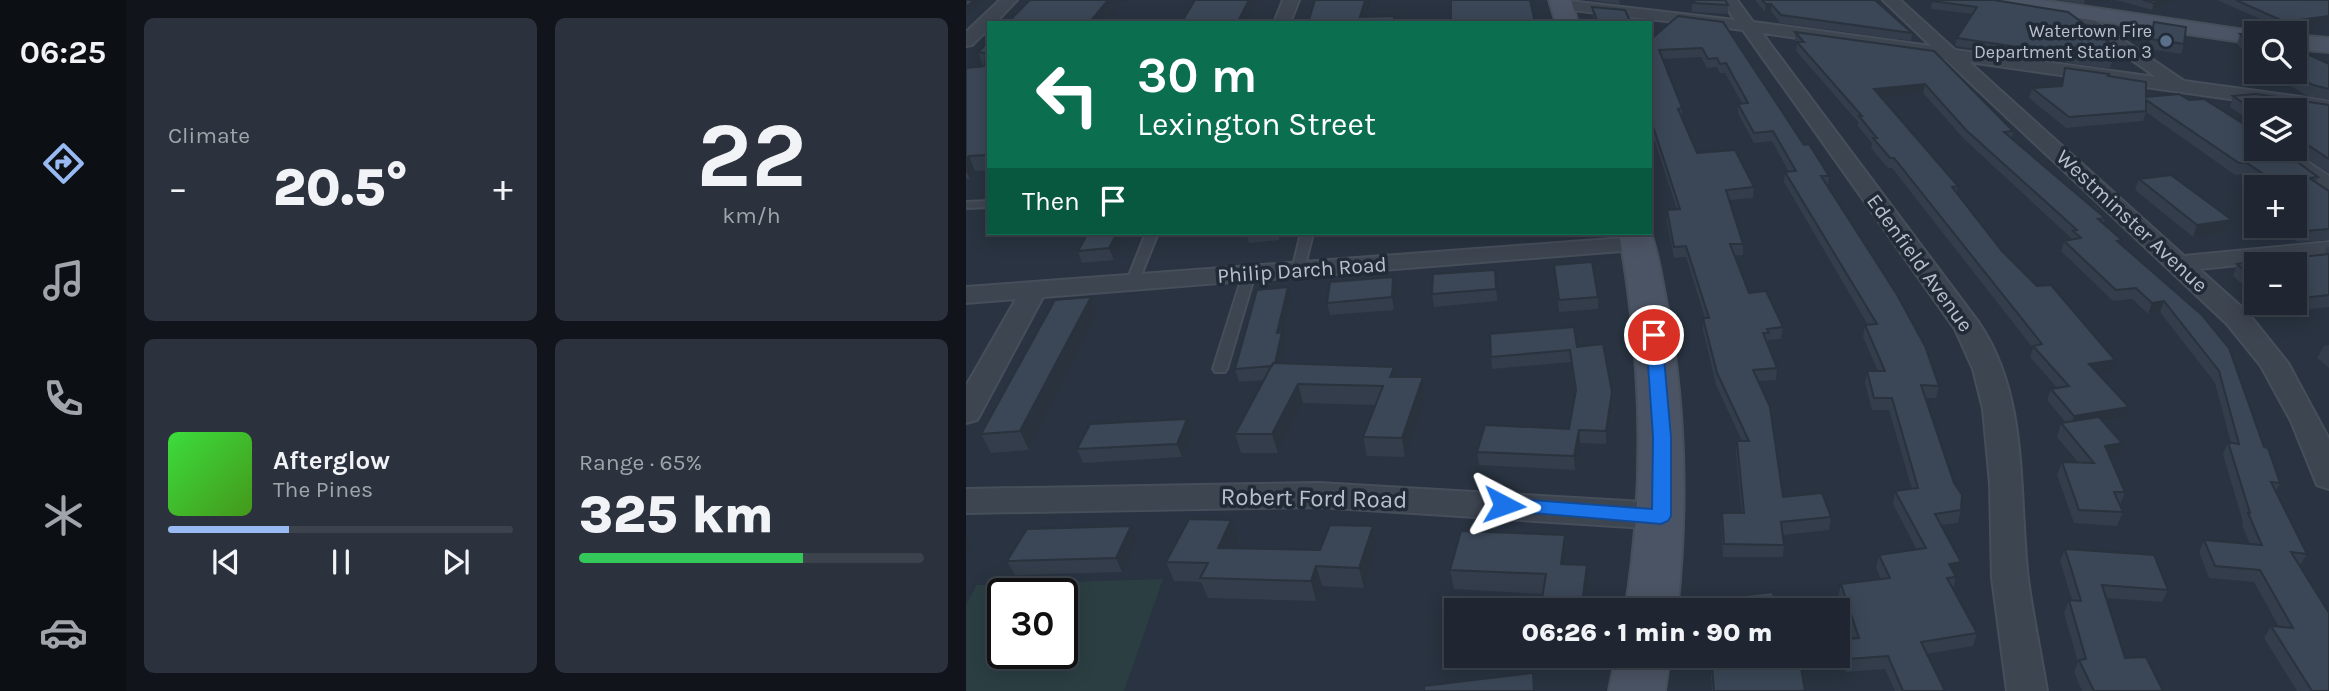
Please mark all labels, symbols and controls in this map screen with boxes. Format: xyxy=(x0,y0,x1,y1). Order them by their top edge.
place label: Watertown Fire Department Station 3 xyxy=(1974,20,2152,63)
map controls xyxy=(2244,21,2307,315)
button: search xyxy=(2244,21,2307,84)
marker: Watertown Fire Department Station 3 xyxy=(2158,33,2174,49)
text: 06:25 xyxy=(20,34,106,71)
text: 30 m xyxy=(1137,47,1257,104)
icon: left xyxy=(1022,49,1113,140)
button: layers xyxy=(2244,98,2307,161)
text: 22 xyxy=(696,103,807,209)
text: Lexington Street xyxy=(1137,106,1376,143)
text: Climate xyxy=(168,122,250,149)
icon: directions xyxy=(39,139,88,188)
street label: Westminster Avenue xyxy=(2051,145,2213,297)
text: 20.5° xyxy=(273,157,408,218)
text: − xyxy=(168,166,188,211)
text: + xyxy=(493,166,513,211)
button: + xyxy=(2244,175,2307,238)
icon: arrive xyxy=(1094,182,1132,220)
text: Then xyxy=(1022,186,1080,217)
street label: Edenfield Avenue xyxy=(1862,189,1978,337)
text: km/h xyxy=(722,202,781,229)
street label: Philip Darch Road xyxy=(1216,252,1388,288)
button: − xyxy=(2244,252,2307,315)
icon: music xyxy=(39,256,88,305)
pin xyxy=(1624,305,1684,365)
icon: arrive xyxy=(1635,316,1673,354)
icon: phone xyxy=(39,374,88,423)
text: Afterglow xyxy=(273,445,390,476)
text: Range · 65% xyxy=(579,449,702,476)
position arrow xyxy=(1467,468,1541,542)
text: The Pines xyxy=(273,476,373,503)
street label: Robert Ford Road xyxy=(1220,482,1408,514)
text: 325 km xyxy=(579,484,774,545)
icon: climate xyxy=(39,491,88,540)
icon: previous xyxy=(207,543,245,581)
icon: pause xyxy=(322,543,360,581)
icon: next xyxy=(437,543,475,581)
speed limit sign: 30 xyxy=(987,578,1078,669)
icon: car xyxy=(39,608,88,657)
text: 06:26 · 1 min · 90 m xyxy=(1521,617,1773,648)

